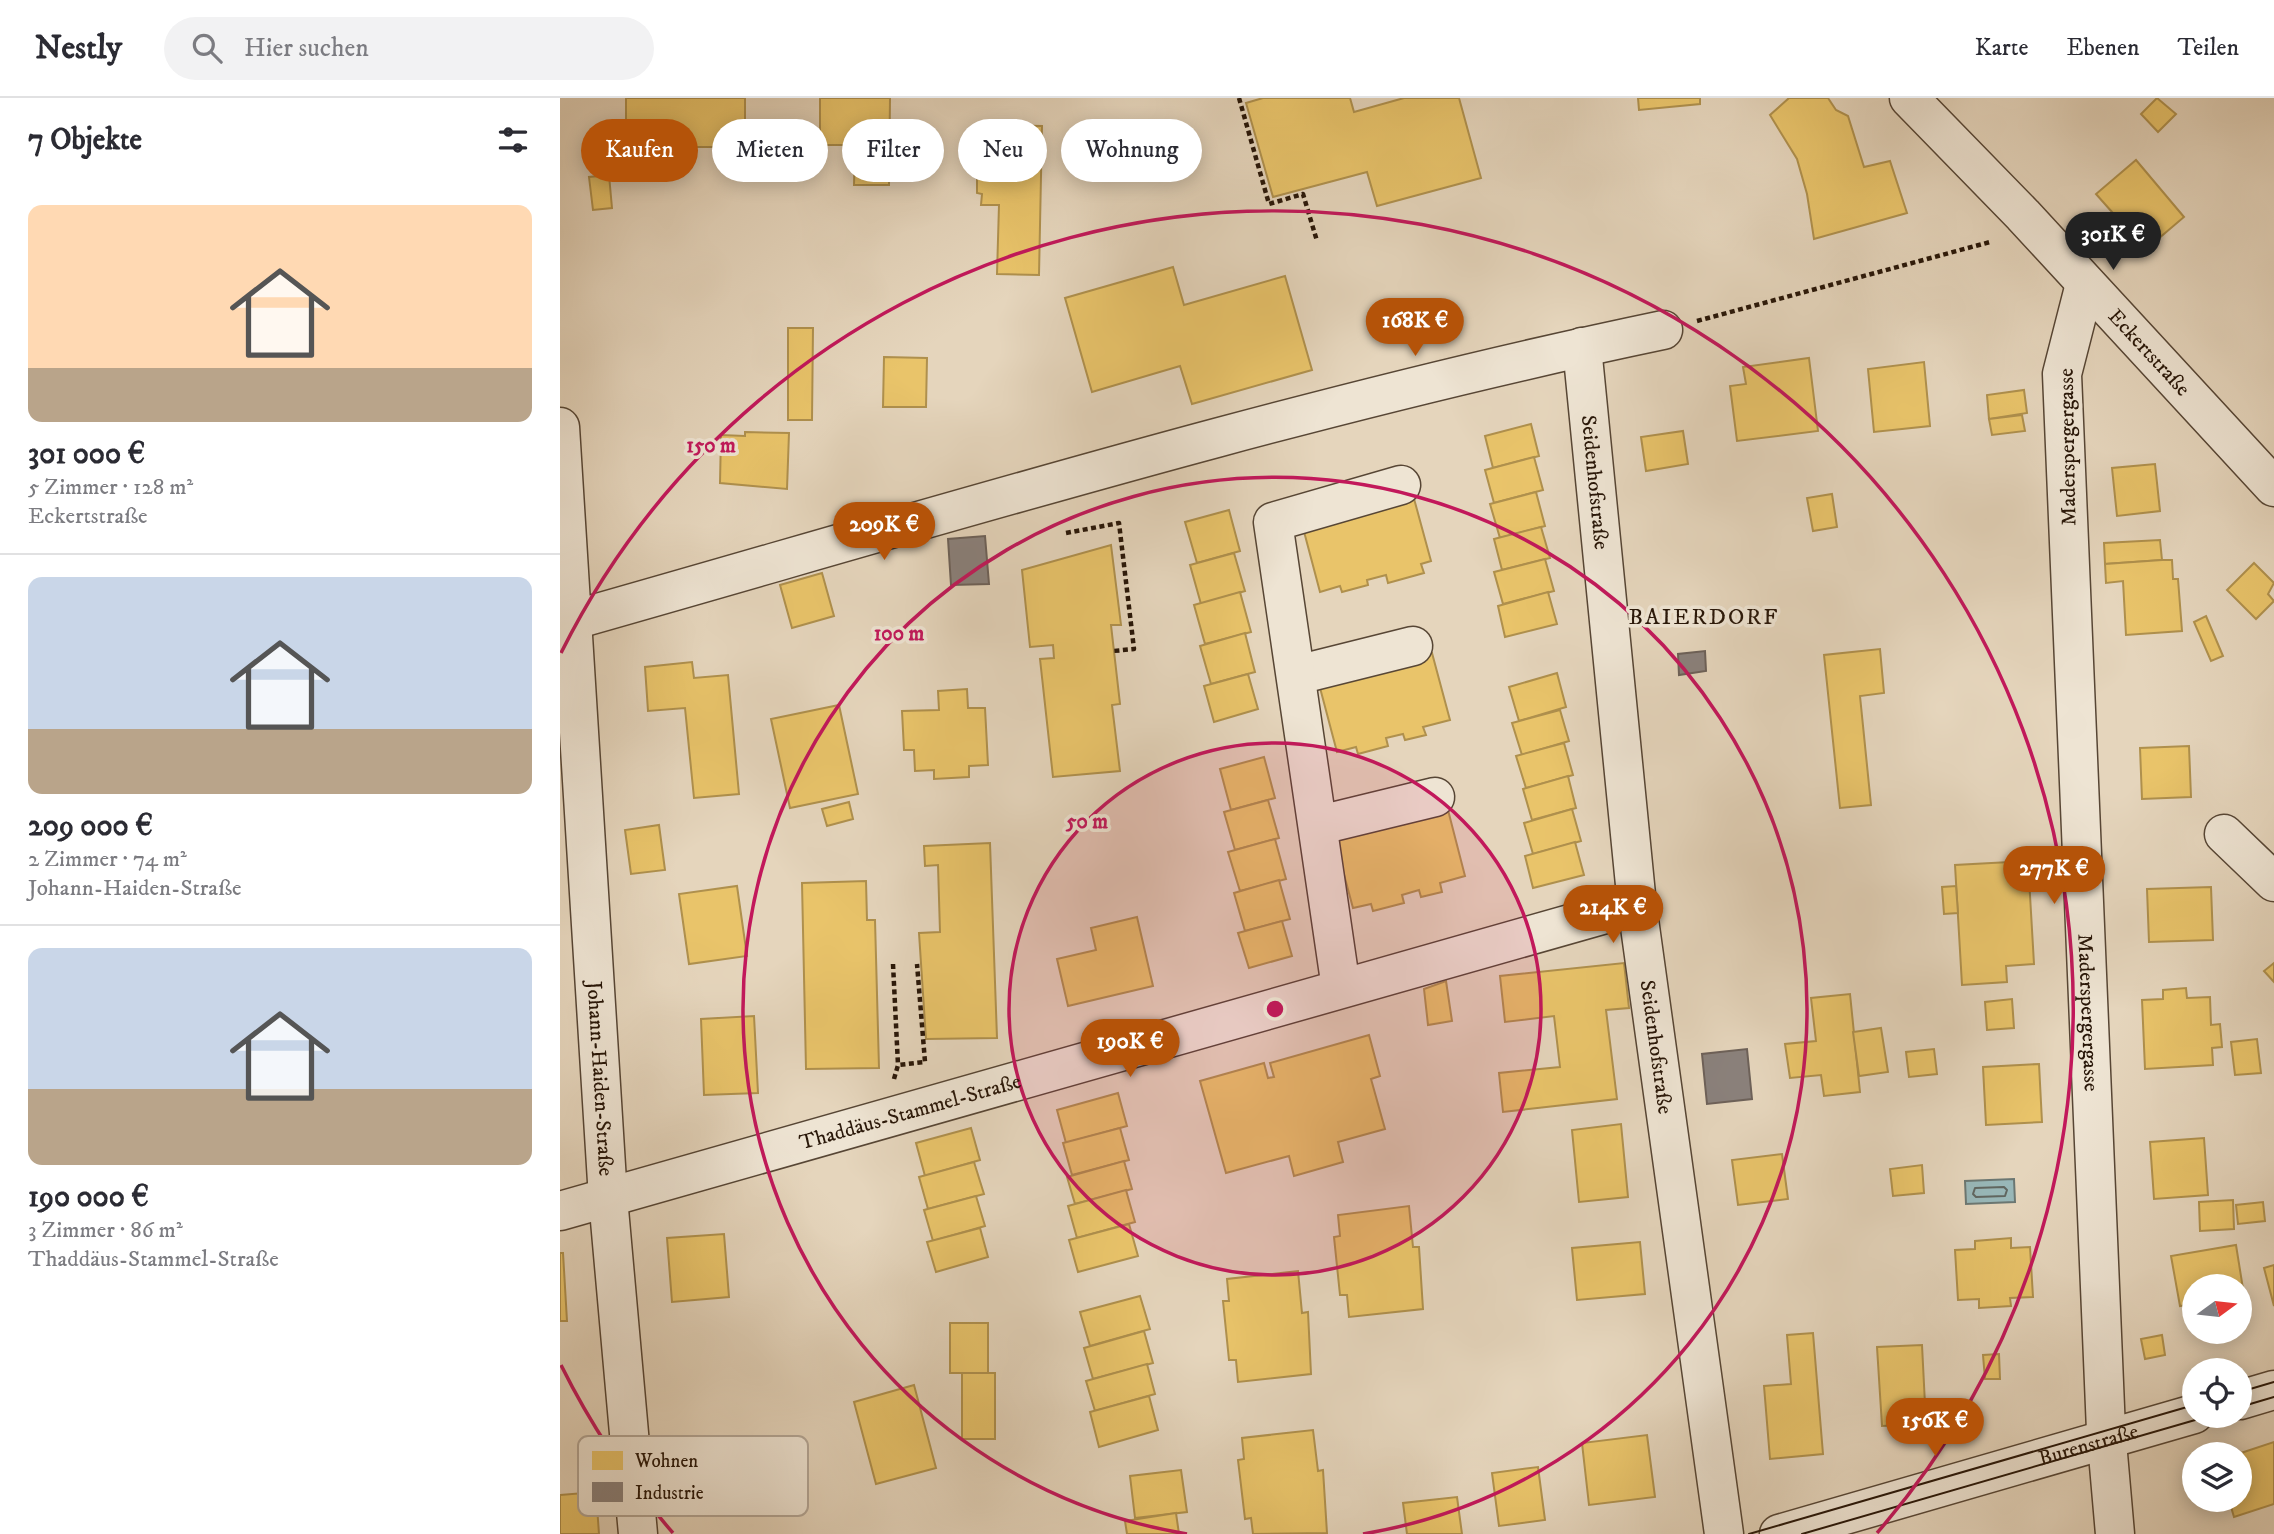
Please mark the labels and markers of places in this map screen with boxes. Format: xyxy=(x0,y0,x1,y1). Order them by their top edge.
pin: 301K € xyxy=(2056,212,2170,272)
pin: 168K € xyxy=(1358,299,1472,358)
pin: 209K € xyxy=(827,503,941,562)
pin: 277K € xyxy=(1997,846,2111,906)
pin: 214K € xyxy=(1556,886,1670,945)
centre of rings xyxy=(1263,997,1287,1021)
pin: 190K € xyxy=(1073,1020,1187,1079)
pin: 156K € xyxy=(1878,1398,1992,1458)

